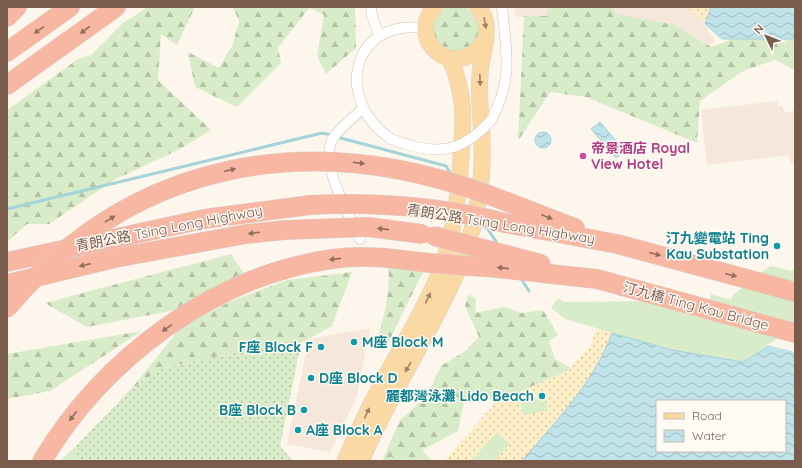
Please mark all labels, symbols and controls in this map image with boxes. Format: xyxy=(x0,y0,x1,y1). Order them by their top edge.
north arrow xyxy=(746,16,786,56)
one-way arrow xyxy=(483,17,489,29)
text: N xyxy=(751,21,767,37)
one-way arrow xyxy=(33,26,44,34)
one-way arrow xyxy=(80,26,90,34)
one-way arrow xyxy=(477,74,483,87)
place label: 帝景酒店 Royal View Hotel xyxy=(591,139,690,173)
marker: 帝景酒店 Royal View Hotel xyxy=(578,151,588,161)
one-way arrow xyxy=(353,160,365,167)
one-way arrow xyxy=(224,166,236,172)
street label: 青朗公路 Tsing Long Highway xyxy=(406,200,596,248)
street label: 青朗公路 Tsing Long Highway xyxy=(74,201,264,255)
one-way arrow xyxy=(542,214,554,220)
one-way arrow xyxy=(104,215,116,222)
one-way arrow xyxy=(377,226,389,232)
place label: 汀九變電站 Ting Kau Substation xyxy=(666,229,769,263)
one-way arrow xyxy=(248,230,260,236)
marker: 汀九變電站 Ting Kau Substation xyxy=(772,241,782,251)
one-way arrow xyxy=(649,251,661,257)
one-way arrow xyxy=(329,256,341,262)
one-way arrow xyxy=(79,263,91,269)
one-way arrow xyxy=(497,265,509,272)
one-way arrow xyxy=(725,272,737,278)
street label: 汀九橋 Ting Kau Bridge xyxy=(621,278,771,334)
one-way arrow xyxy=(425,292,431,304)
one-way arrow xyxy=(162,324,172,332)
place label: M座 Block M xyxy=(362,333,444,351)
marker: M座 Block M xyxy=(349,337,359,347)
place label: F座 Block F xyxy=(239,338,313,356)
marker: F座 Block F xyxy=(316,342,326,352)
one-way arrow xyxy=(405,361,412,373)
place label: D座 Block D xyxy=(319,369,398,387)
marker: D座 Block D xyxy=(306,373,316,383)
place label: 麗都灣泳灘 Lido Beach xyxy=(386,387,534,405)
marker: 麗都灣泳灘 Lido Beach xyxy=(537,391,547,401)
legend xyxy=(656,400,786,452)
place label: B座 Block B xyxy=(219,401,296,419)
marker: B座 Block B xyxy=(299,405,309,415)
one-way arrow xyxy=(364,407,370,419)
text: Road xyxy=(692,408,722,423)
one-way arrow xyxy=(69,411,77,421)
place label: A座 Block A xyxy=(306,421,383,439)
marker: A座 Block A xyxy=(293,425,303,435)
text: Water xyxy=(692,428,727,443)

